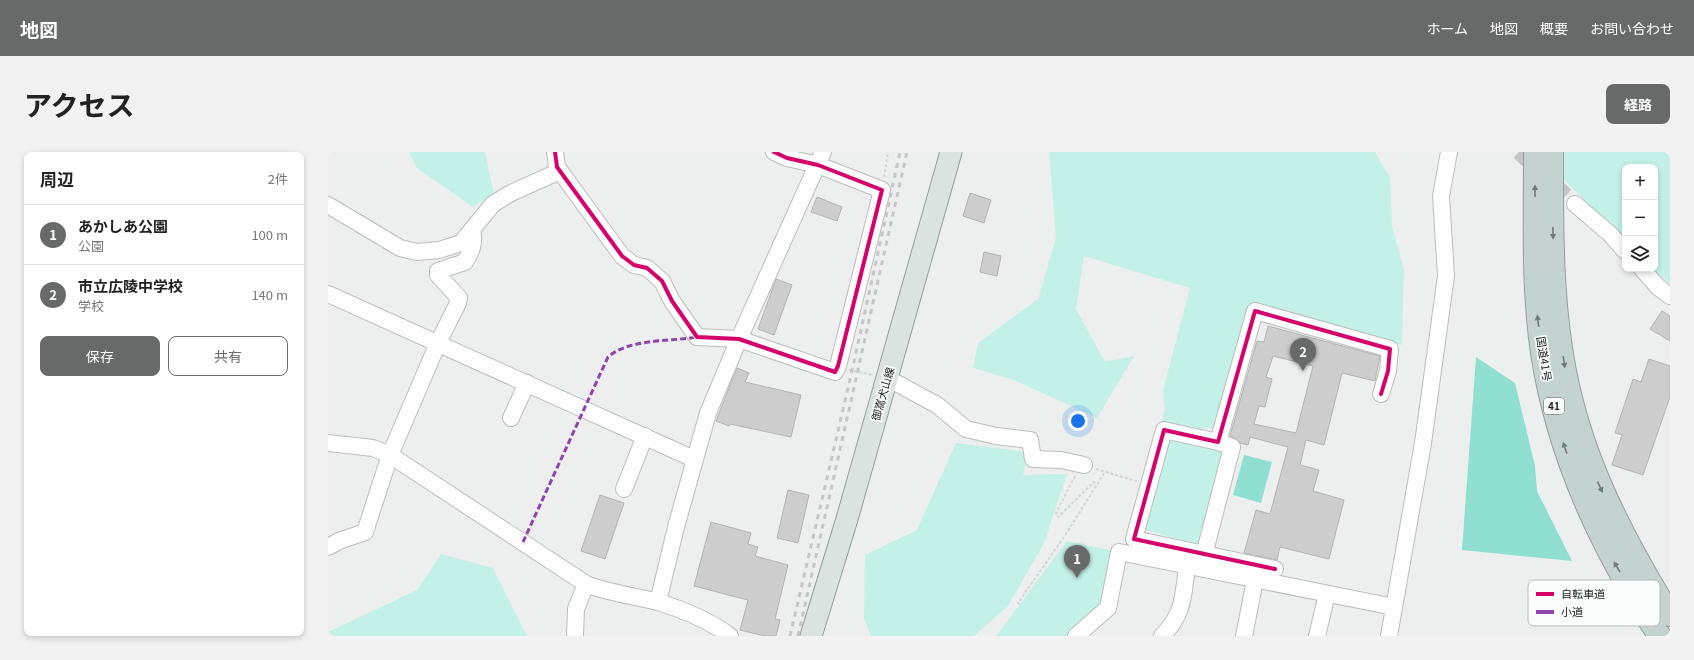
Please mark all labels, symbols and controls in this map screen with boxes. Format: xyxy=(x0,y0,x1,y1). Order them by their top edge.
text: 地図 xyxy=(20,15,58,42)
text: ホーム xyxy=(1426,18,1468,38)
text: 地図 xyxy=(1490,18,1518,38)
text: 概要 xyxy=(1540,18,1568,38)
text: お問い合わせ xyxy=(1590,18,1674,38)
text: アクセス xyxy=(24,84,135,124)
button: 経路 xyxy=(1606,84,1670,124)
map controls xyxy=(1622,164,1658,272)
button: + xyxy=(1622,164,1658,200)
text: 周辺 xyxy=(40,166,74,191)
text: 2件 xyxy=(268,169,288,188)
one-way arrow xyxy=(1532,184,1538,197)
button: − xyxy=(1622,200,1658,236)
text: あかしあ公園 xyxy=(78,215,168,236)
text: 1 xyxy=(49,225,57,244)
text: 100 m xyxy=(251,225,288,244)
one-way arrow xyxy=(1549,227,1556,239)
text: 公園 xyxy=(78,236,104,255)
button: layers xyxy=(1622,236,1658,272)
text: 市立広陵中学校 xyxy=(78,275,183,296)
text: 2 xyxy=(49,285,57,304)
text: 140 m xyxy=(251,285,288,304)
text: 学校 xyxy=(78,296,104,315)
one-way arrow xyxy=(1535,315,1542,327)
street label: 国道41号 xyxy=(1534,335,1556,382)
button: 保存 xyxy=(40,336,160,376)
button: 共有 xyxy=(168,336,288,376)
pin: 2 xyxy=(1290,338,1316,371)
one-way arrow xyxy=(1561,356,1567,368)
street label: 御嵩犬山線 xyxy=(866,365,897,423)
road number: 41 xyxy=(1544,398,1564,414)
your location xyxy=(1068,411,1088,431)
one-way arrow xyxy=(1562,442,1568,454)
one-way arrow xyxy=(1597,481,1603,492)
pin: 1 xyxy=(1064,545,1090,578)
one-way arrow xyxy=(1613,561,1620,573)
legend xyxy=(1528,580,1660,626)
text: 自転車道 xyxy=(1561,585,1605,601)
text: 小道 xyxy=(1561,603,1583,619)

